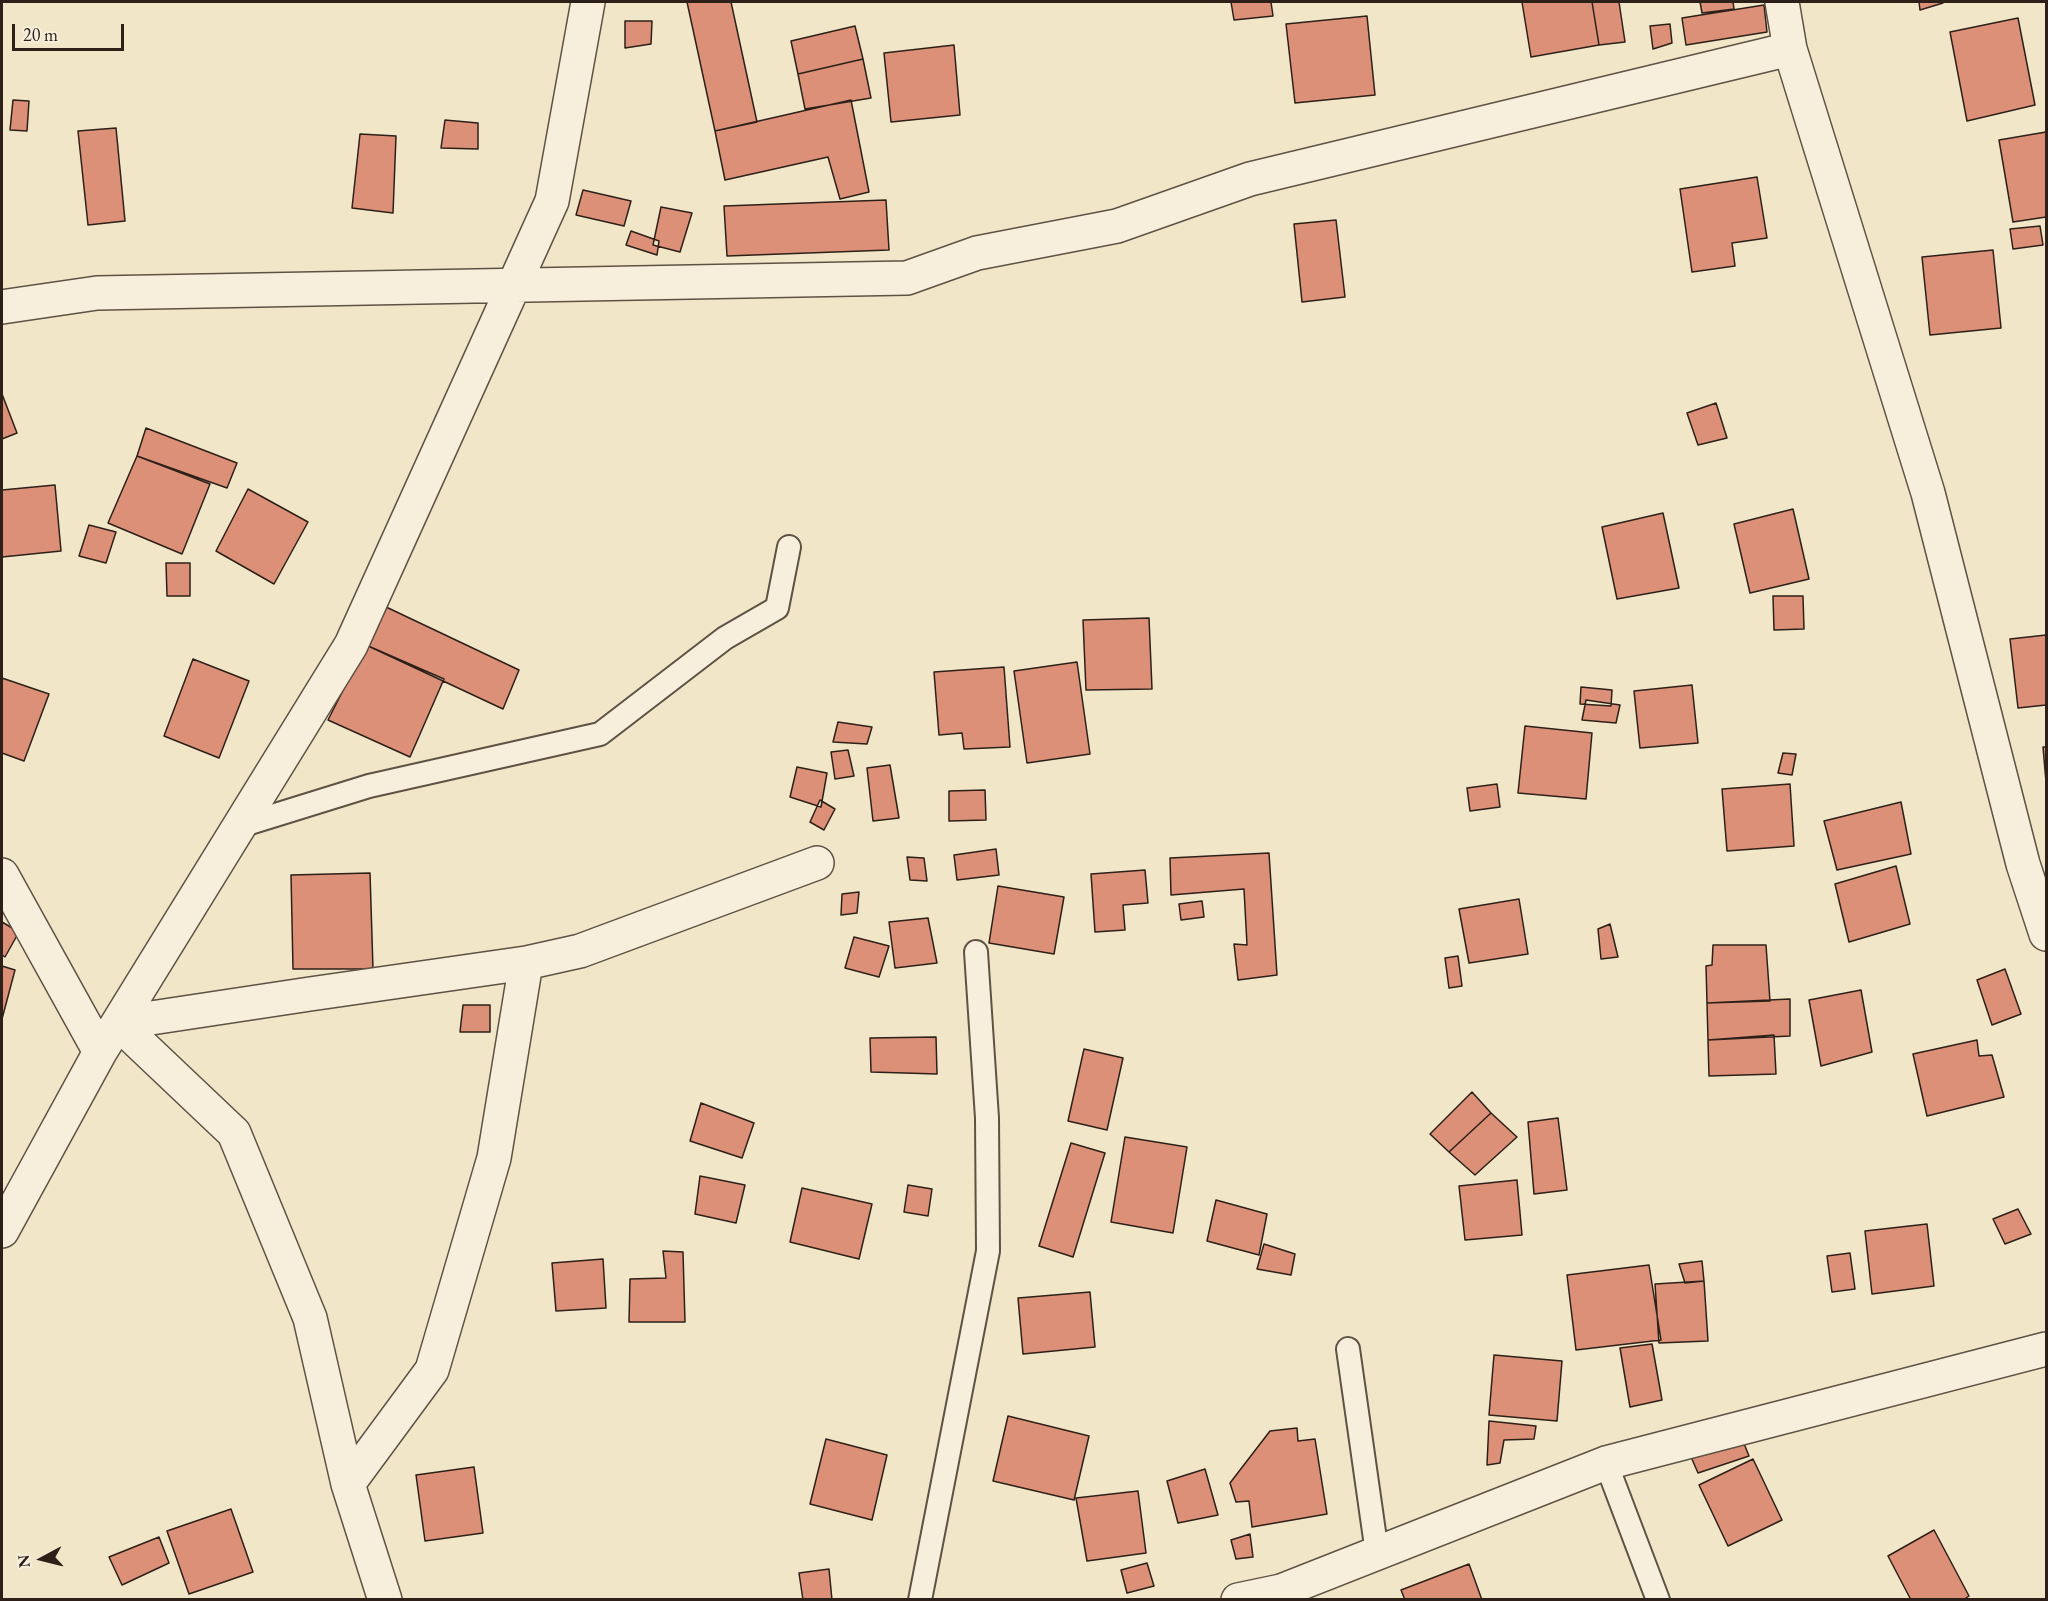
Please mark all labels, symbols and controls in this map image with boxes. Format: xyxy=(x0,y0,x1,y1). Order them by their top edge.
scale bar xyxy=(15,12,128,50)
text: 20 m xyxy=(23,23,58,46)
north arrow xyxy=(12,1529,72,1589)
text: N xyxy=(12,1554,35,1569)

